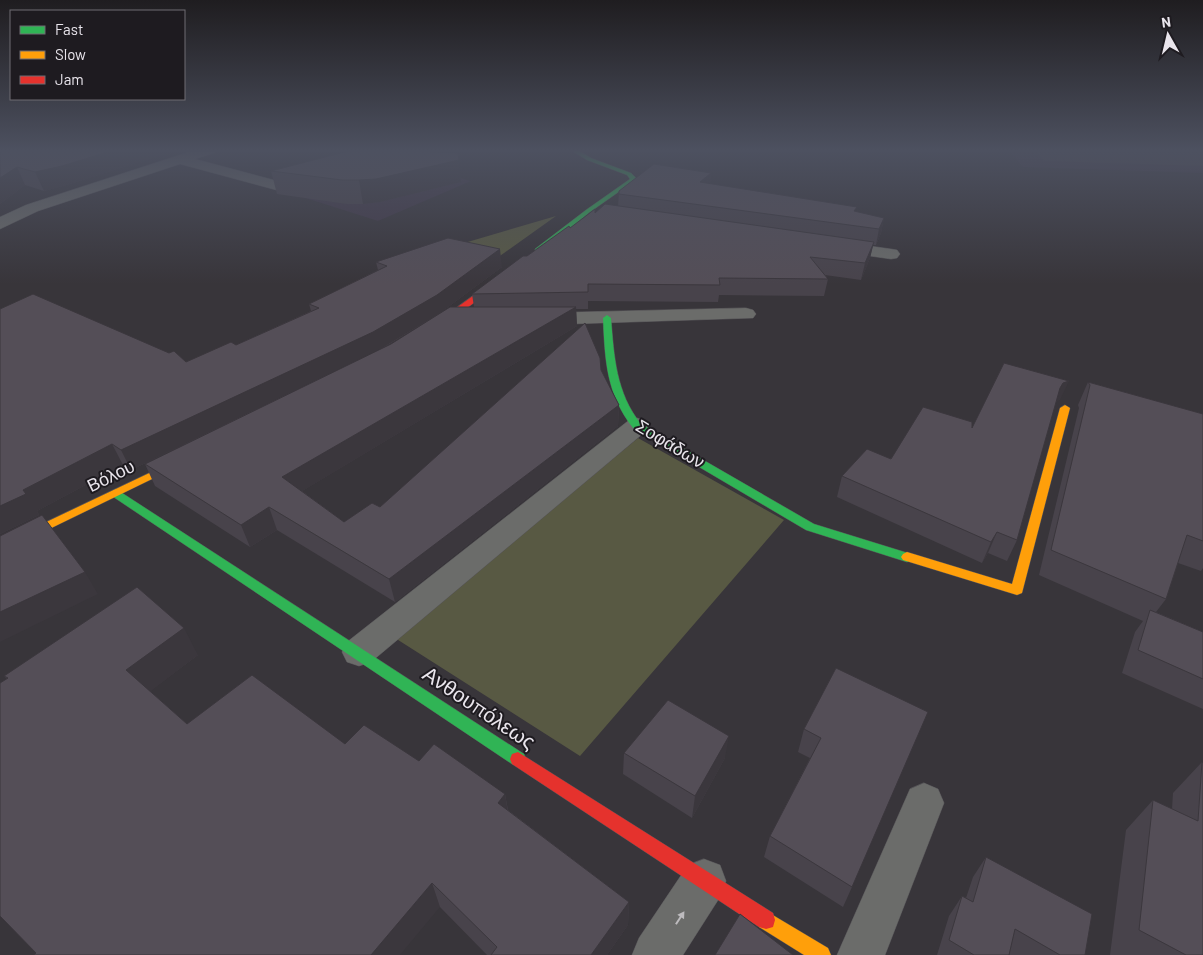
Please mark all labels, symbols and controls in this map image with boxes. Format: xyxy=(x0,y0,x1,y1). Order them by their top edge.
legend xyxy=(10,10,185,100)
north arrow xyxy=(1143,10,1193,60)
text: N xyxy=(1160,13,1172,31)
text: Fast xyxy=(55,20,83,38)
text: Slow xyxy=(55,45,86,63)
text: Jam xyxy=(55,70,84,88)
street label: Σοφάδων xyxy=(632,414,709,472)
street label: Βόλου xyxy=(83,454,138,496)
street label: Ανθουπόλεως xyxy=(419,660,541,754)
one-way arrow xyxy=(675,911,685,925)

